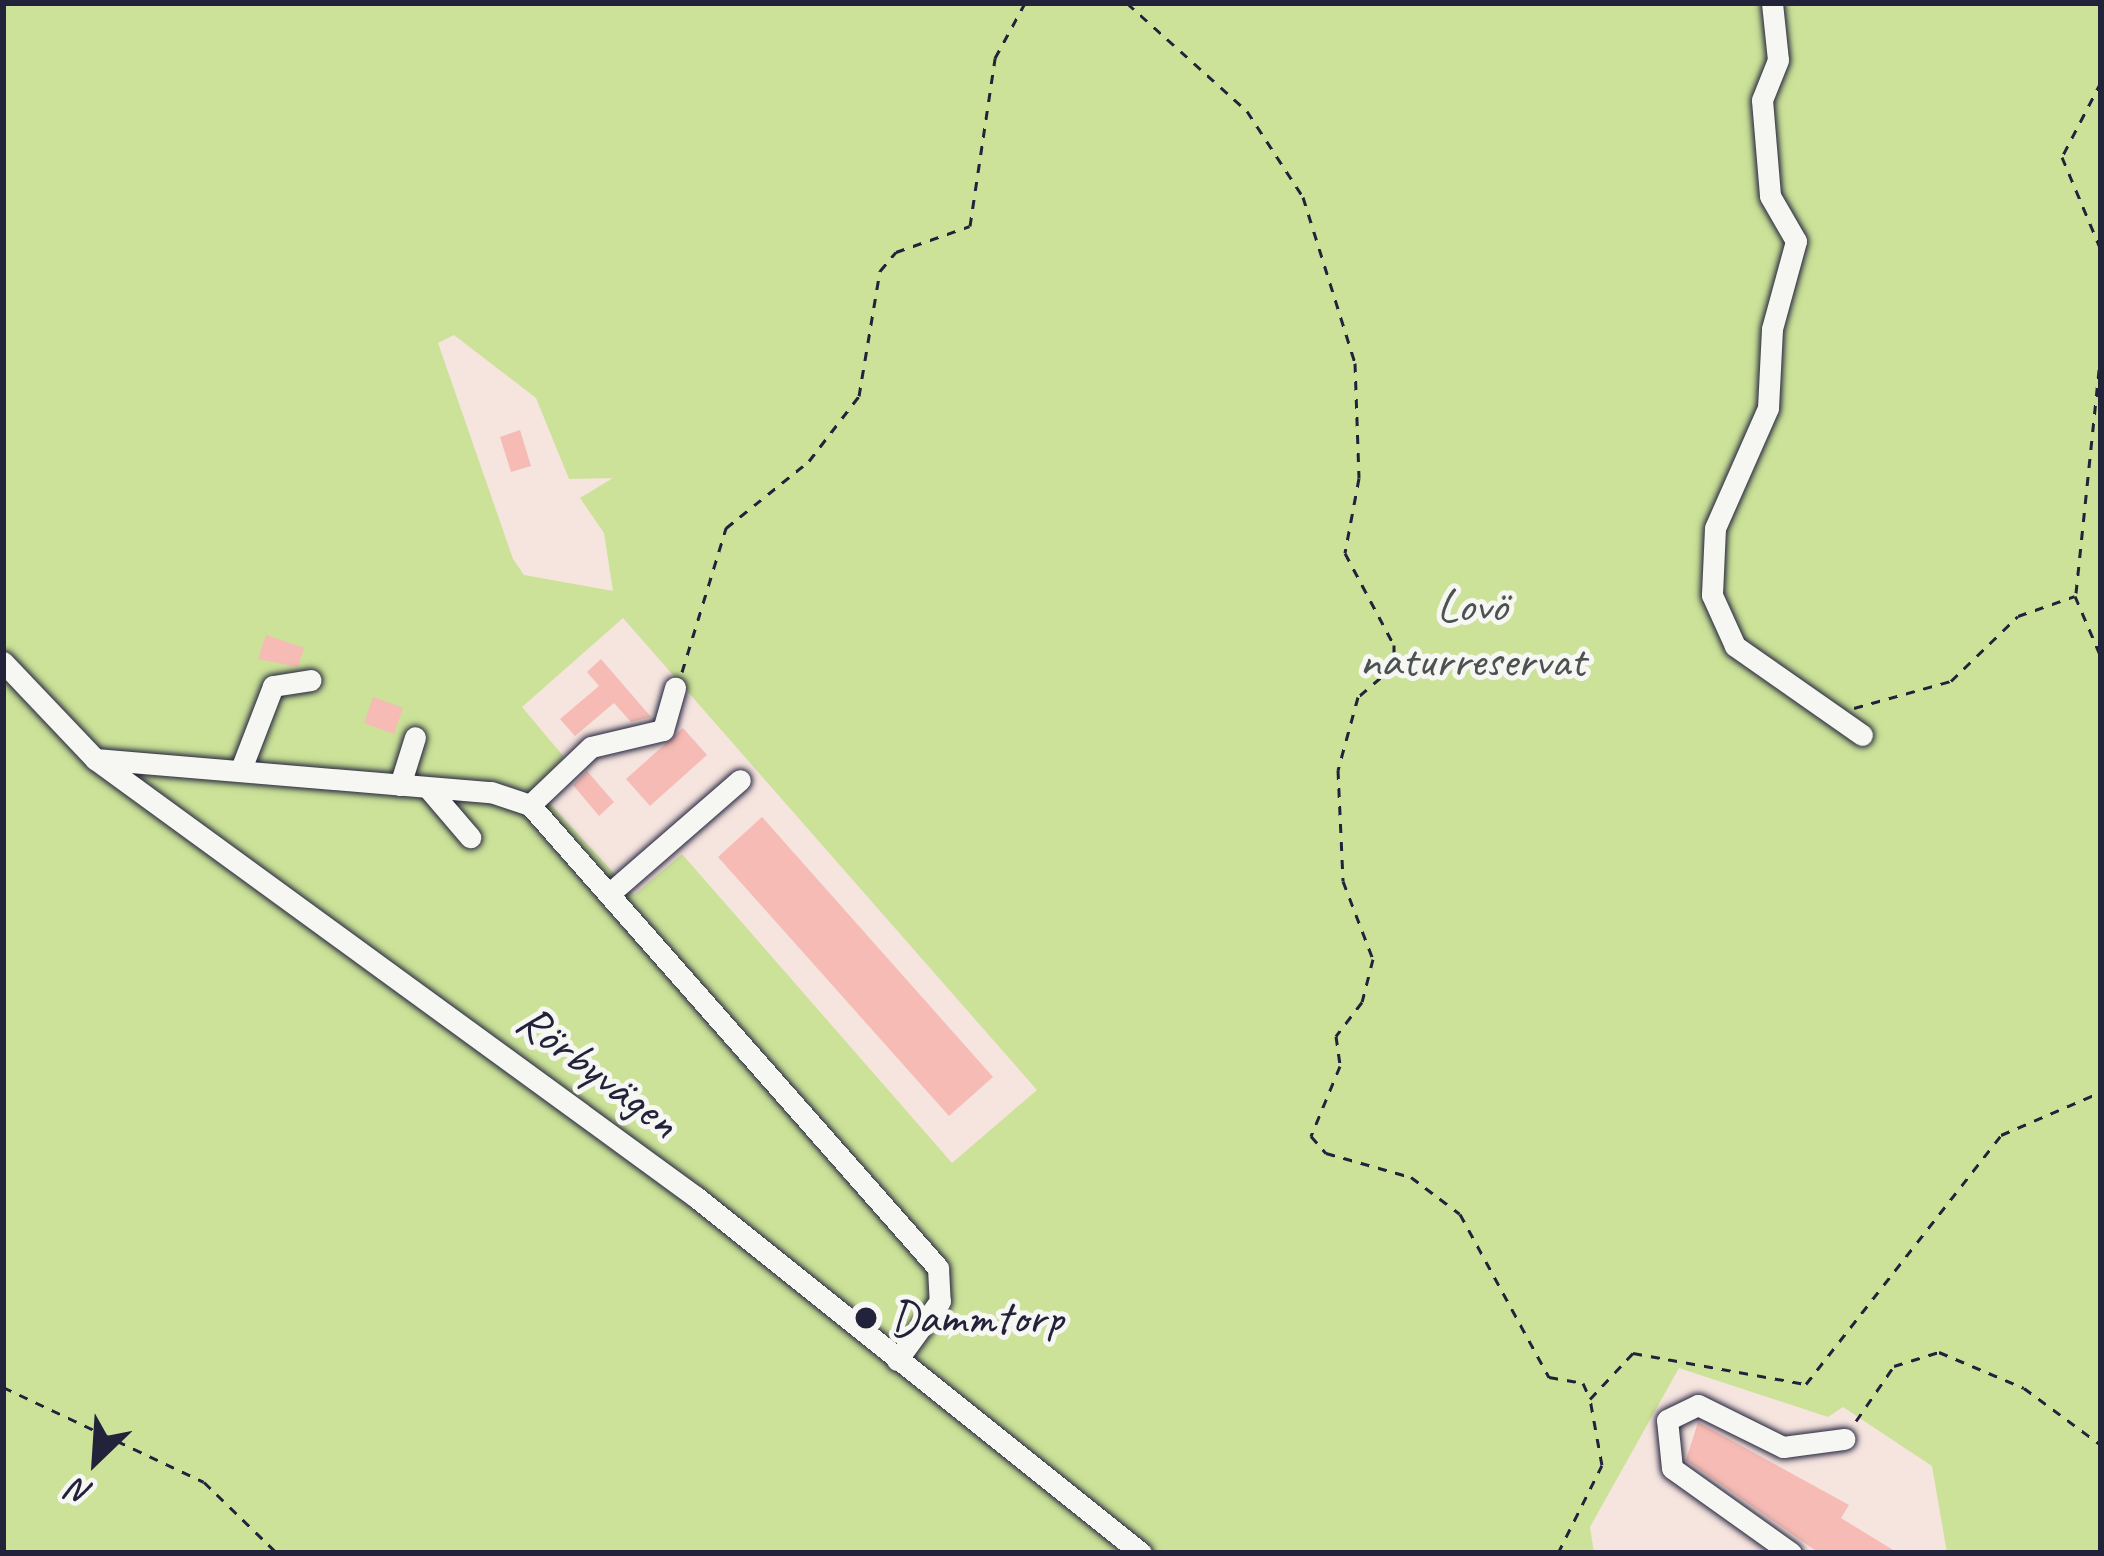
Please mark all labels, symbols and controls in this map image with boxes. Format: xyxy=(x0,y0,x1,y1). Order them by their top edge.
park label: Lovö naturreservat xyxy=(1359,576,1585,689)
street label: Rörbyvägen xyxy=(505,991,691,1151)
place label: Dammtorp xyxy=(890,1289,1063,1347)
marker: Dammtorp xyxy=(853,1305,879,1331)
north arrow xyxy=(36,1400,156,1520)
text: N xyxy=(63,1469,99,1516)

